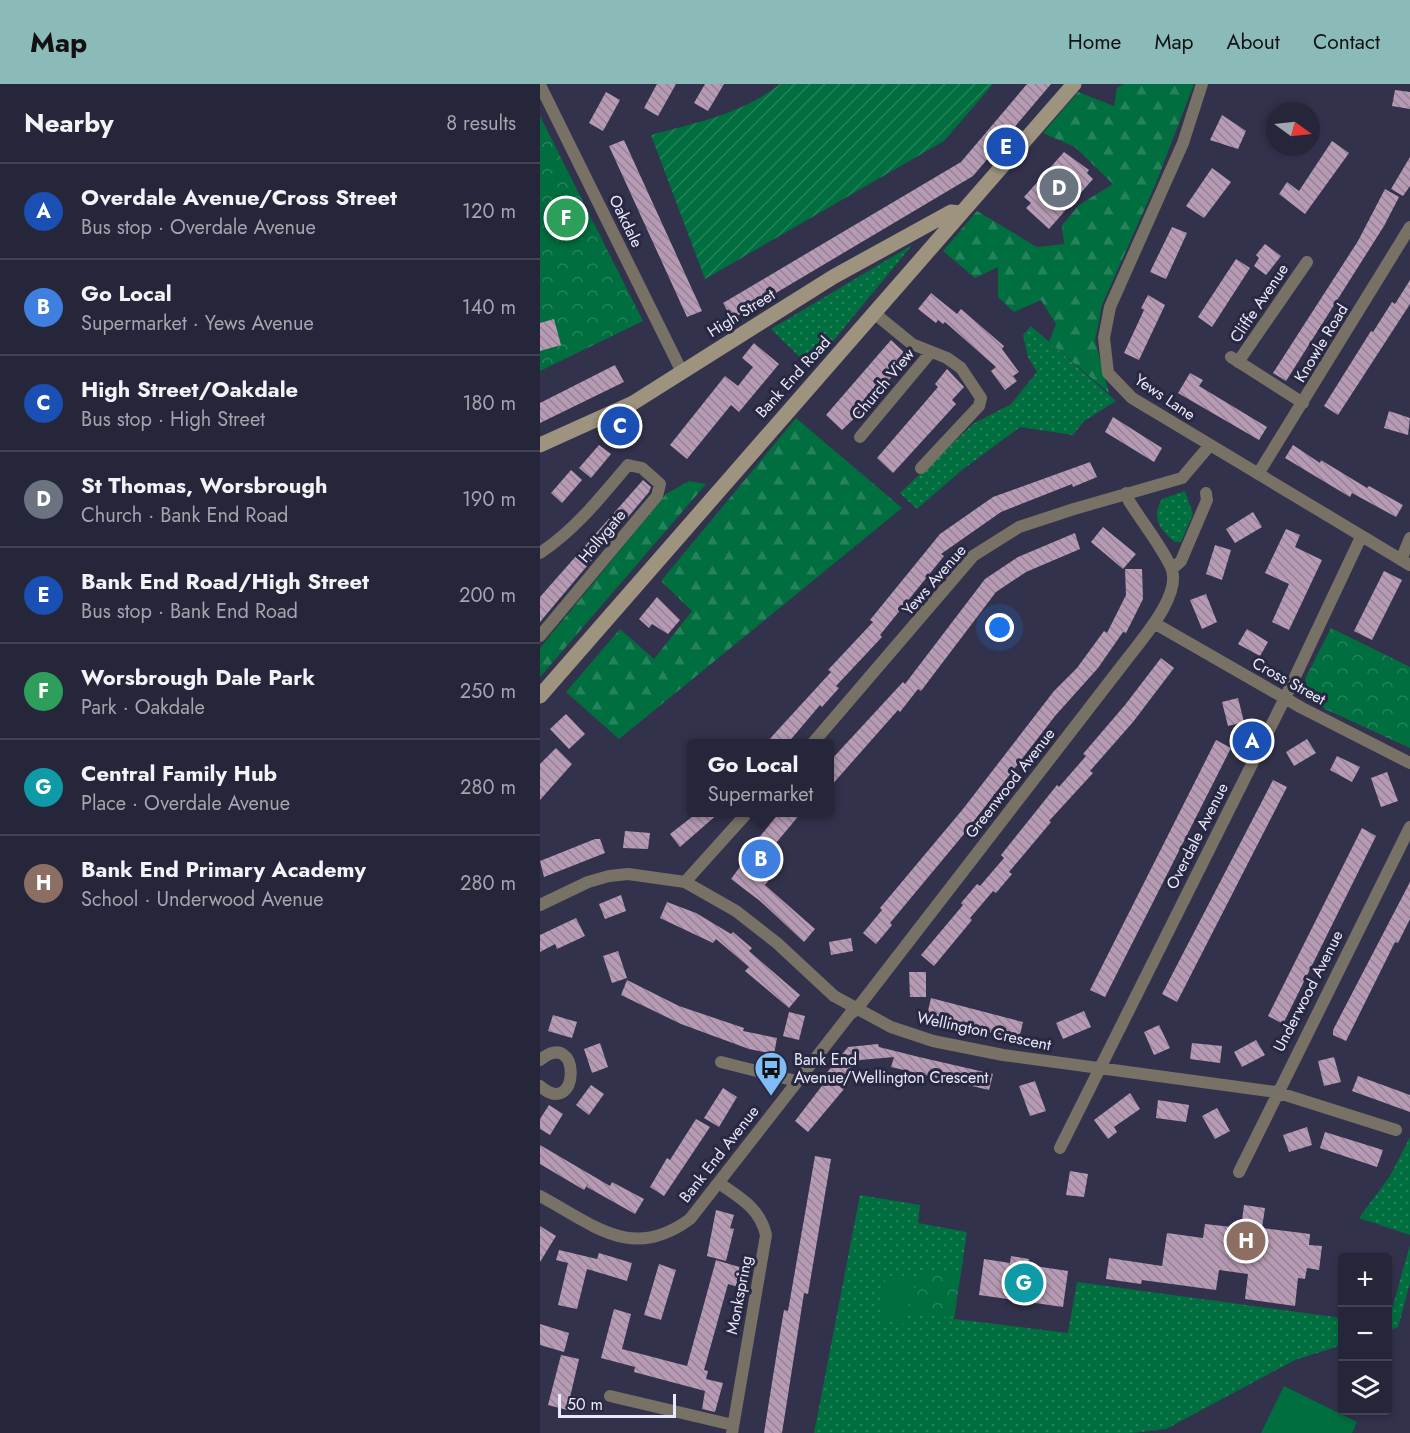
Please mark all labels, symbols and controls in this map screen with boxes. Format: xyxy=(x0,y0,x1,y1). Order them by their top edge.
text: Map xyxy=(30,22,87,63)
text: Home xyxy=(1068,27,1121,57)
text: Map xyxy=(1154,27,1194,57)
text: About xyxy=(1227,27,1280,57)
text: Contact xyxy=(1313,27,1380,57)
north arrow xyxy=(1266,102,1320,156)
text: Nearby xyxy=(24,104,113,142)
text: 8 results xyxy=(446,109,516,138)
pin: E xyxy=(986,124,1026,170)
pin: D xyxy=(1040,166,1078,210)
text: Overdale Avenue/Cross Street xyxy=(81,181,397,213)
street label: Oakdale xyxy=(603,191,649,251)
pin: F xyxy=(546,196,586,240)
text: A xyxy=(36,197,51,226)
text: 120 m xyxy=(462,197,516,226)
text: Bus stop · Overdale Avenue xyxy=(81,213,316,242)
street label: Cliffe Avenue xyxy=(1224,259,1294,347)
text: Go Local xyxy=(81,277,172,309)
street label: High Street xyxy=(703,283,779,343)
text: B xyxy=(37,293,50,322)
text: 140 m xyxy=(462,293,516,322)
street label: Knowle Road xyxy=(1288,299,1354,387)
text: Supermarket · Yews Avenue xyxy=(81,309,314,338)
street label: Bank End Road xyxy=(750,331,836,423)
street label: Church View xyxy=(846,343,920,425)
street label: Yews Lane xyxy=(1130,368,1200,426)
text: High Street/Oakdale xyxy=(81,373,298,405)
text: C xyxy=(36,389,51,418)
text: 180 m xyxy=(462,389,516,418)
pin: C xyxy=(600,404,640,448)
text: Bus stop · High Street xyxy=(81,405,265,434)
text: St Thomas, Worsbrough xyxy=(81,469,327,501)
text: D xyxy=(36,485,51,514)
text: 190 m xyxy=(462,485,516,514)
text: Church · Bank End Road xyxy=(81,501,288,530)
street label: Hollygate xyxy=(573,504,631,568)
street label: Yews Avenue xyxy=(897,539,971,621)
text: Bank End Road/High Street xyxy=(81,565,369,597)
text: E xyxy=(37,581,50,610)
text: 200 m xyxy=(459,581,516,610)
text: Bus stop · Bank End Road xyxy=(81,597,298,626)
your location xyxy=(985,613,1014,642)
street label: Cross Street xyxy=(1248,651,1330,711)
text: Worsbrough Dale Park xyxy=(81,661,315,693)
text: F xyxy=(38,677,49,706)
text: 250 m xyxy=(460,677,516,706)
text: Park · Oakdale xyxy=(81,693,205,722)
pin: A xyxy=(1232,718,1272,764)
street label: Greenwood Avenue xyxy=(960,723,1060,843)
popup xyxy=(687,739,834,817)
text: Go Local xyxy=(708,748,798,780)
text: Central Family Hub xyxy=(81,757,277,789)
text: G xyxy=(35,773,52,802)
text: 280 m xyxy=(460,773,516,802)
street label: Overdale Avenue xyxy=(1160,779,1234,893)
text: Supermarket xyxy=(708,780,813,809)
text: Place · Overdale Avenue xyxy=(81,789,290,818)
pin: B xyxy=(742,836,780,882)
text: Bank End Primary Academy xyxy=(81,853,366,885)
text: H xyxy=(36,869,51,898)
text: 280 m xyxy=(460,869,516,898)
text: School · Underwood Avenue xyxy=(81,885,323,914)
street label: Underwood Avenue xyxy=(1267,926,1349,1056)
street label: Wellington Crescent xyxy=(915,1006,1053,1056)
place label: Bank End Avenue/Wellington Crescent xyxy=(794,1048,989,1089)
bus stop icon: Bank End Avenue/Wellington Crescent xyxy=(753,1050,789,1097)
street label: Bank End Avenue xyxy=(674,1100,764,1208)
pin: H xyxy=(1226,1218,1266,1264)
map controls xyxy=(1338,1253,1392,1415)
button: + xyxy=(1338,1253,1392,1307)
street label: Monkspring xyxy=(720,1254,758,1336)
pin: G xyxy=(1004,1260,1044,1306)
button: − xyxy=(1338,1307,1392,1361)
button: layers xyxy=(1338,1361,1392,1415)
scale bar xyxy=(558,1391,676,1418)
text: 50 m xyxy=(567,1393,603,1416)

